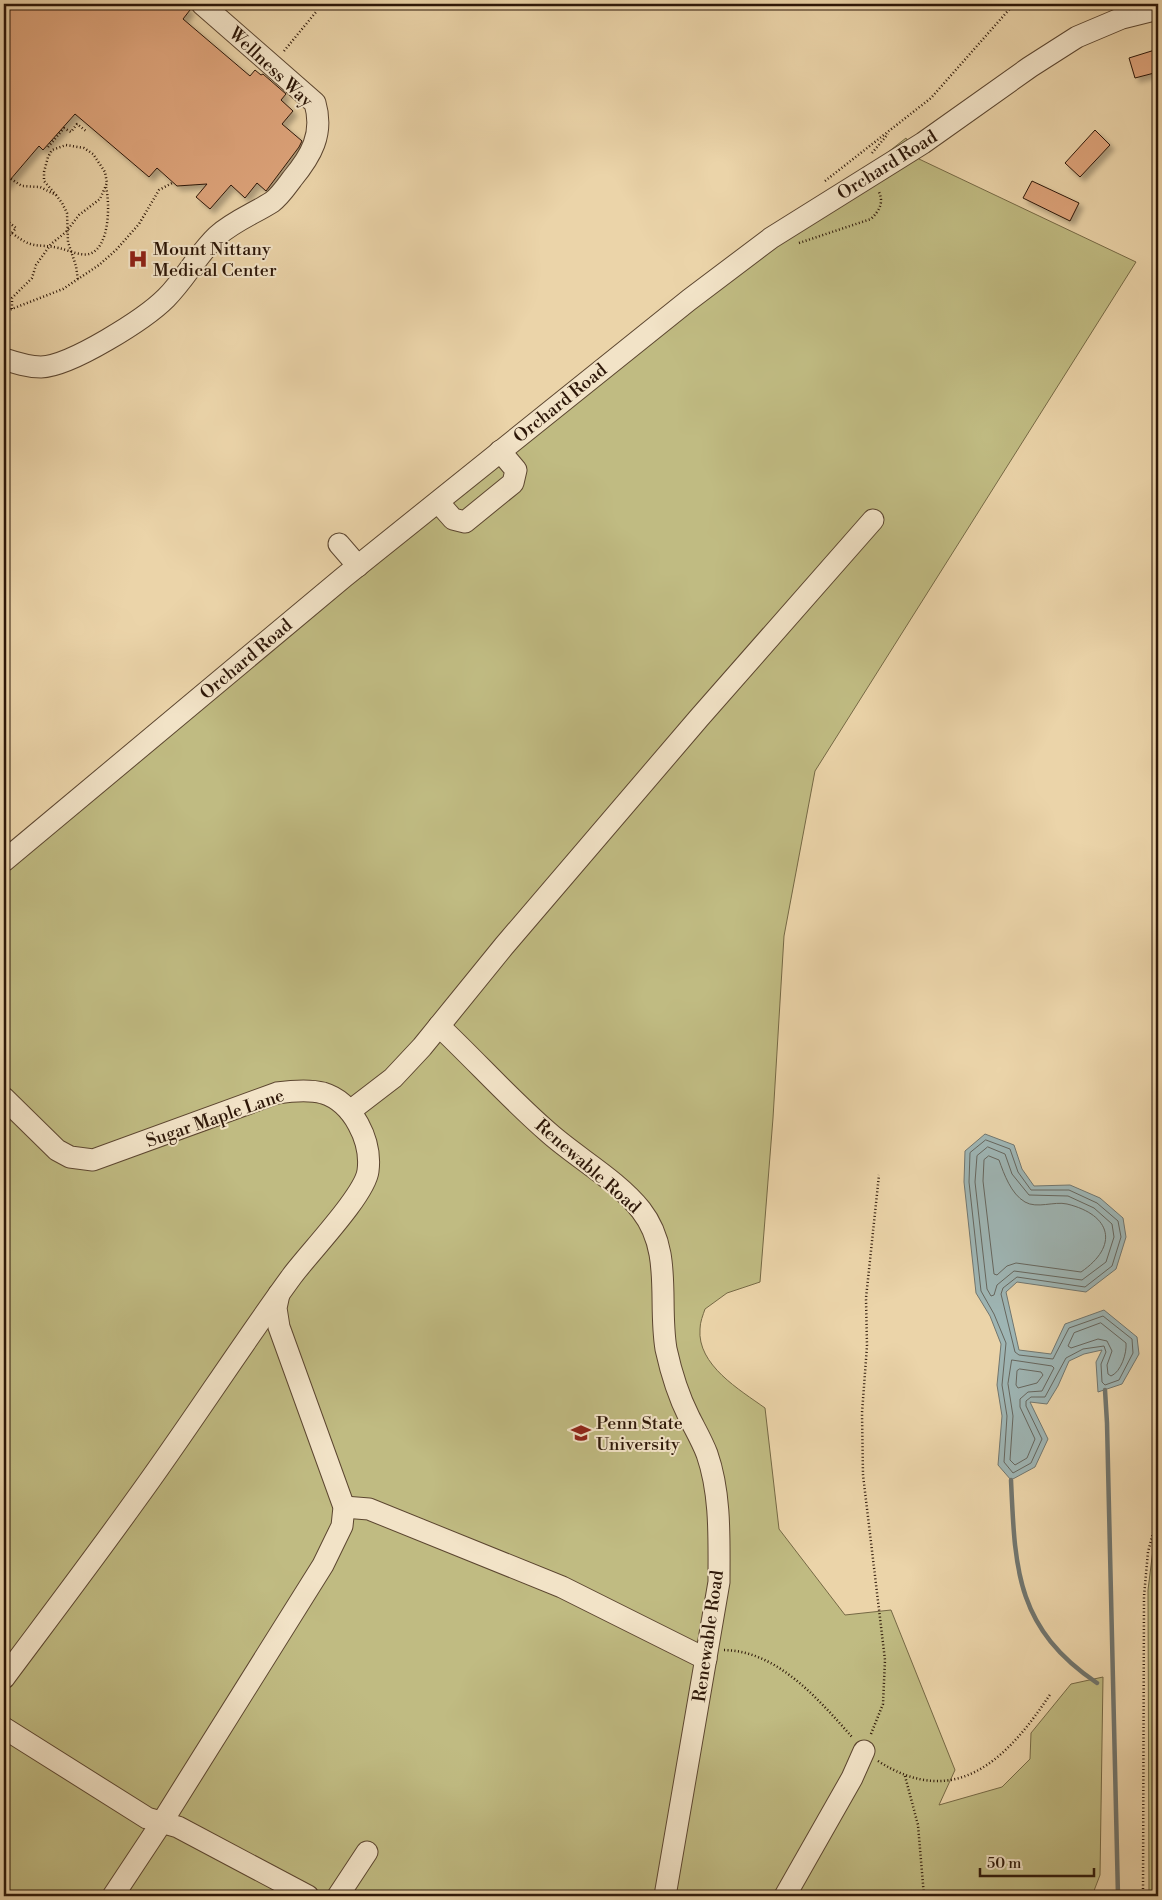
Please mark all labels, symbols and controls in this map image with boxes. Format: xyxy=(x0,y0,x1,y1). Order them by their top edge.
street label: Wellness Way xyxy=(223,22,318,112)
street label: Orchard Road xyxy=(833,125,942,205)
place label: Mount Nittany Medical Center xyxy=(153,238,277,282)
hospital icon: Mount Nittany Medical Center xyxy=(127,248,149,270)
street label: Orchard Road xyxy=(509,358,612,448)
street label: Orchard Road xyxy=(195,614,298,705)
street label: Sugar Maple Lane xyxy=(143,1084,287,1153)
street label: Renewable Road xyxy=(530,1114,646,1219)
place label: Penn State University xyxy=(596,1412,683,1456)
school or university icon: Penn State University xyxy=(570,1422,592,1444)
street label: Renewable Road xyxy=(688,1568,729,1703)
scale bar xyxy=(980,1845,1093,1877)
text: 50 m xyxy=(987,1854,1021,1873)

